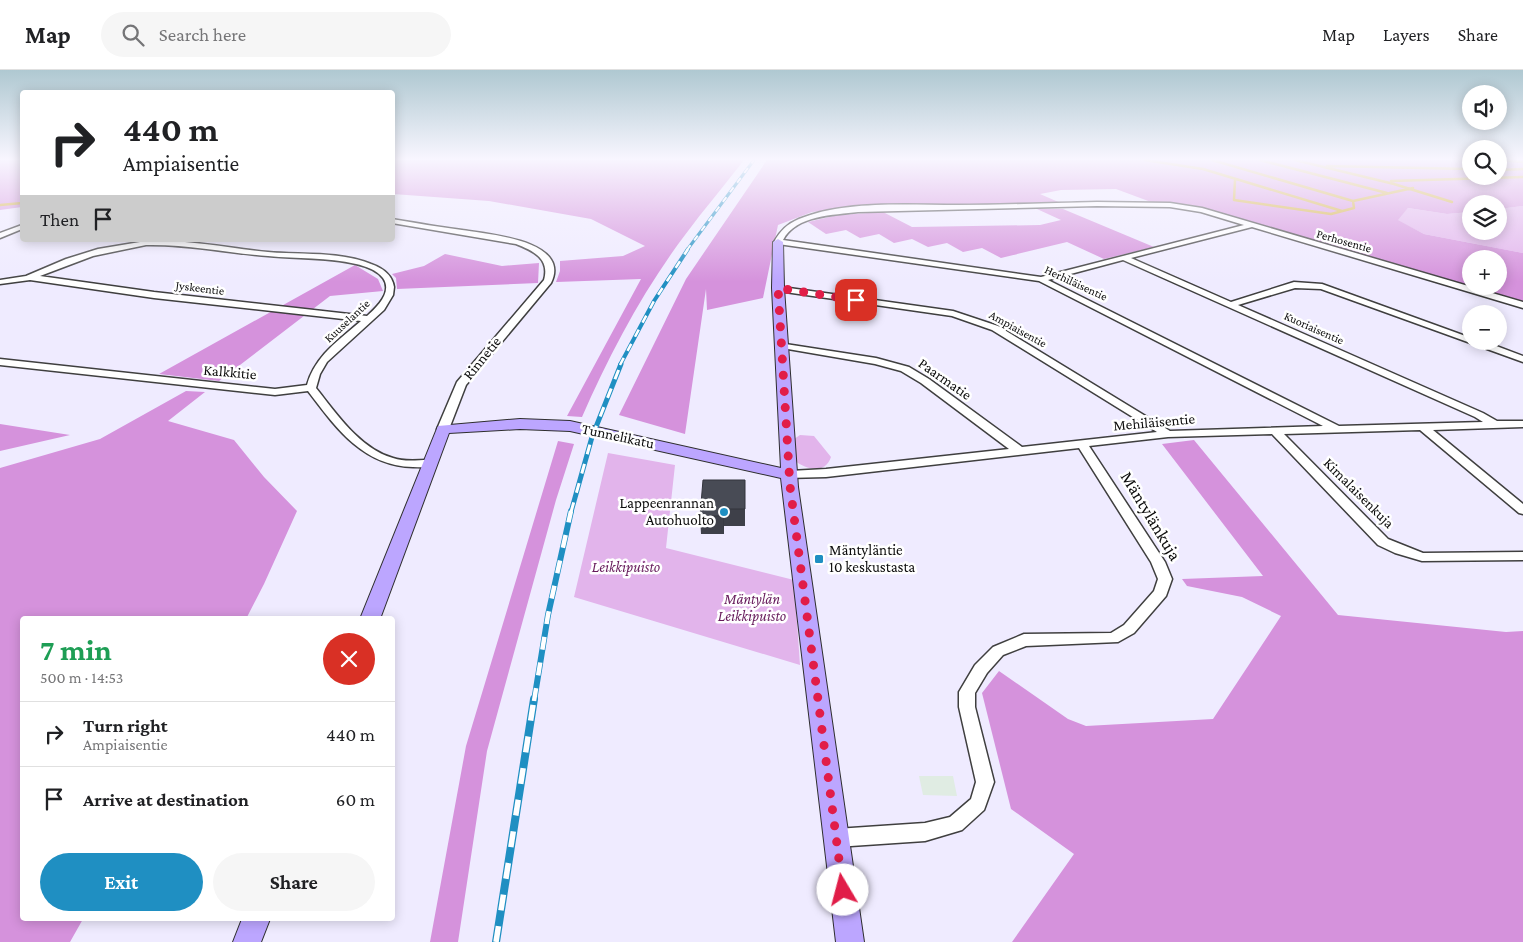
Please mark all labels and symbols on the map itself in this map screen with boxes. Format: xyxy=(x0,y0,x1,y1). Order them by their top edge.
street label: Perhosentie xyxy=(1315,226,1373,256)
street label: Herhiläisentie xyxy=(1042,262,1110,304)
street label: Jyskeentie xyxy=(174,278,225,298)
pin xyxy=(835,279,877,321)
street label: Kuuselantie xyxy=(321,296,373,346)
street label: Ampiaisentie xyxy=(987,308,1049,350)
street label: Kuoriaisentie xyxy=(1282,309,1346,347)
street label: Rinnetie xyxy=(460,333,504,383)
street label: Paarmatie xyxy=(915,355,975,403)
street label: Kalkkitie xyxy=(203,362,258,382)
street label: Mehiläisentie xyxy=(1113,410,1196,434)
street label: Tunnelikatu xyxy=(580,421,656,451)
street label: Kimalaisenkuja xyxy=(1320,455,1397,532)
street label: Mäntylänkuja xyxy=(1116,468,1185,565)
place label: Lappeenrannan Autohuolto xyxy=(620,495,714,528)
marker: Lappeenrannan Autohuolto xyxy=(718,506,730,518)
place label: Mäntyläntie 10 keskustasta xyxy=(829,542,915,575)
marker: Mäntyläntie 10 keskustasta xyxy=(813,553,825,565)
park label: Leikkipuisto xyxy=(592,559,660,576)
park label: Mäntylän Leikkipuisto xyxy=(718,591,786,625)
position arrow xyxy=(816,863,868,915)

